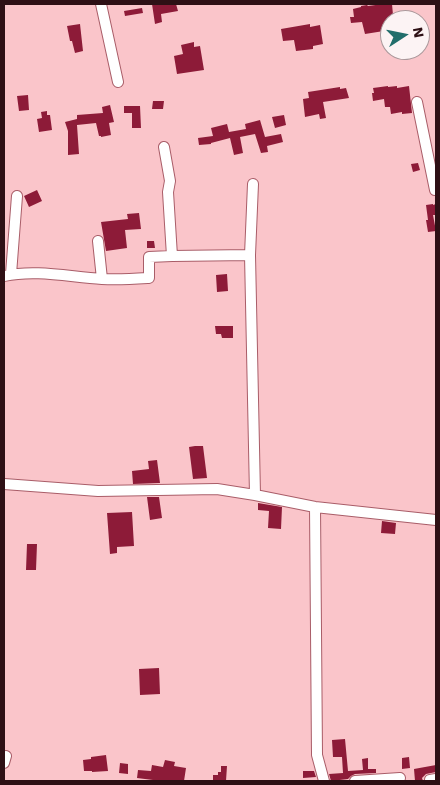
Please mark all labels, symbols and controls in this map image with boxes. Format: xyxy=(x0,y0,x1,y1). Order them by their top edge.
north arrow xyxy=(380,10,430,60)
text: N xyxy=(410,26,428,39)

